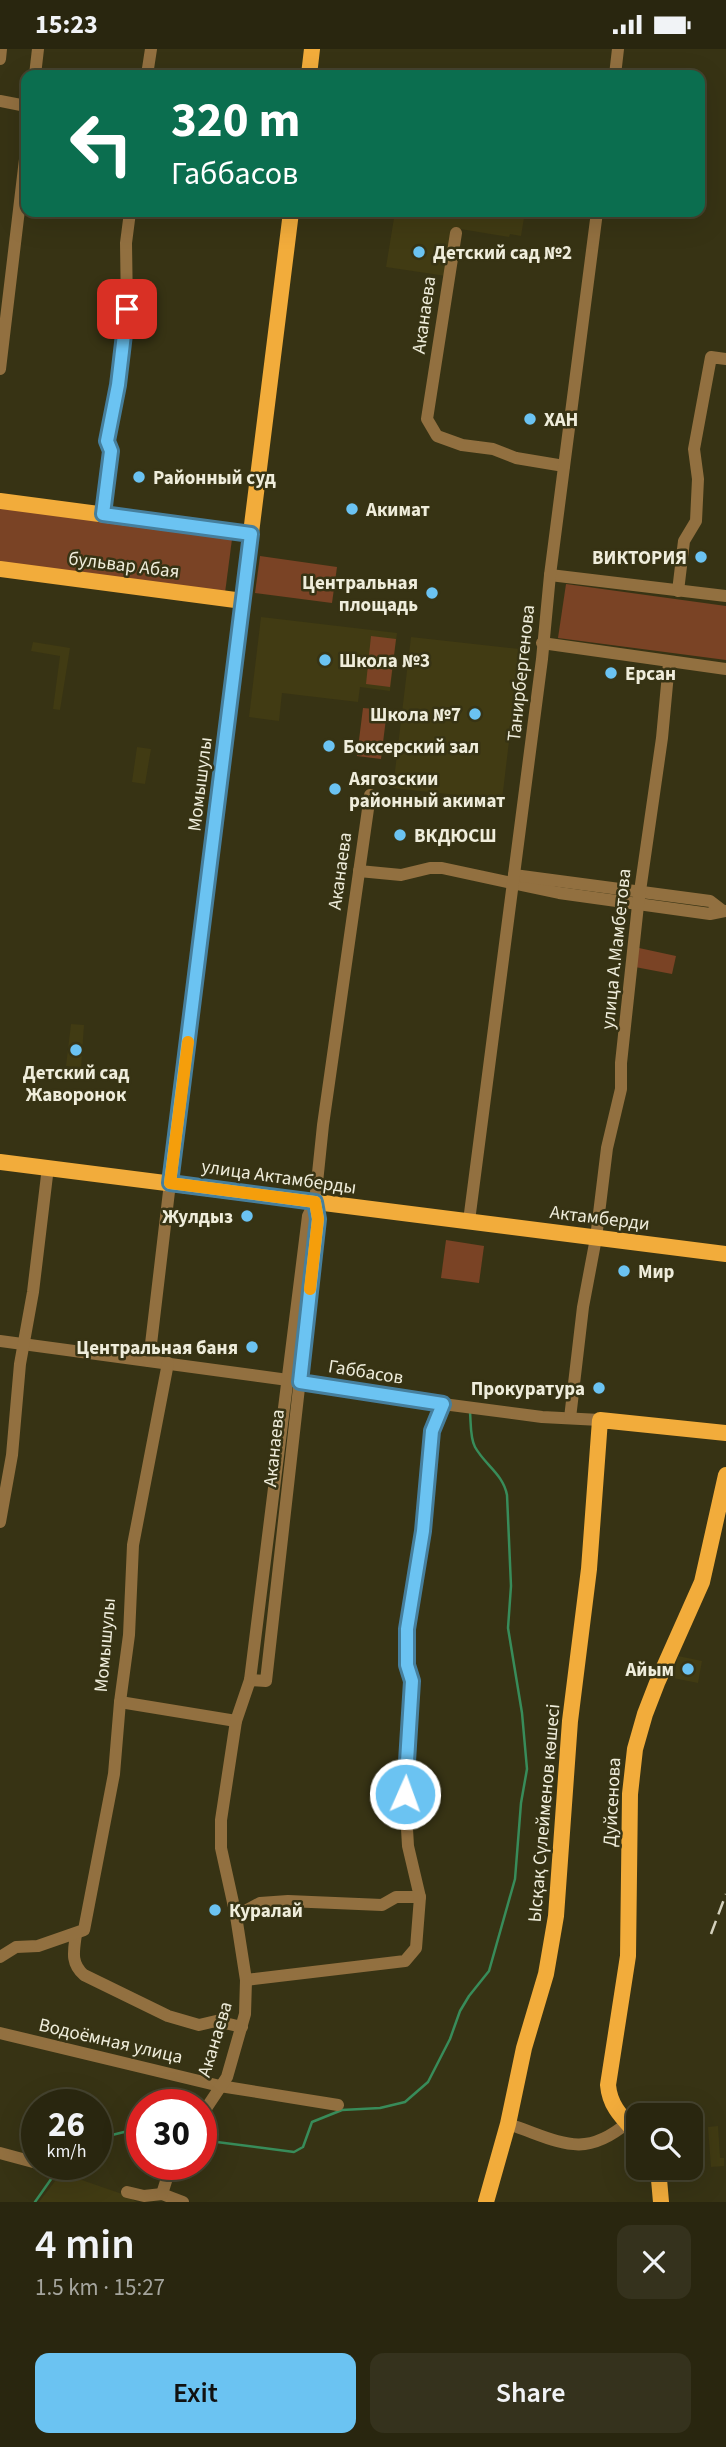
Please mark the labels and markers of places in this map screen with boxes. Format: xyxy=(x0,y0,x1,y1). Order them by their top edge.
place label: Детский сад №2 xyxy=(433,240,572,267)
marker: Детский сад №2 xyxy=(411,244,427,260)
pin xyxy=(97,279,157,339)
place label: ХАН xyxy=(544,407,578,434)
marker: ХАН xyxy=(522,411,538,427)
place label: Районный суд xyxy=(153,465,276,492)
marker: Районный суд xyxy=(131,469,147,485)
place label: Акимат xyxy=(365,497,430,524)
marker: Акимат xyxy=(344,501,360,517)
place label: ВИКТОРИЯ xyxy=(592,545,687,572)
marker: ВИКТОРИЯ xyxy=(693,549,709,565)
place label: Центральная площадь xyxy=(302,570,418,619)
marker: Центральная площадь xyxy=(424,585,440,601)
place label: Школа №3 xyxy=(339,648,430,675)
marker: Школа №3 xyxy=(317,652,333,668)
place label: Ерсан xyxy=(625,661,676,688)
marker: Ерсан xyxy=(603,665,619,681)
place label: Школа №7 xyxy=(370,702,461,729)
marker: Школа №7 xyxy=(467,706,483,722)
place label: Боксерский зал xyxy=(343,734,479,761)
marker: Боксерский зал xyxy=(321,738,337,754)
place label: Аягозскии районный акимат xyxy=(348,766,505,815)
marker: Аягозскии районный акимат xyxy=(327,781,343,797)
place label: ВКДЮСШ xyxy=(414,823,497,850)
marker: ВКДЮСШ xyxy=(392,827,408,843)
marker: Детский сад Жаворонок xyxy=(68,1042,84,1058)
place label: Детский сад Жаворонок xyxy=(23,1060,129,1109)
place label: Жулдыз xyxy=(162,1204,233,1231)
marker: Жулдыз xyxy=(239,1208,255,1224)
place label: Мир xyxy=(638,1259,675,1286)
marker: Мир xyxy=(616,1263,632,1279)
place label: Центральная баня xyxy=(76,1335,238,1362)
marker: Центральная баня xyxy=(244,1339,260,1355)
place label: Прокуратура xyxy=(471,1376,585,1403)
marker: Прокуратура xyxy=(591,1380,607,1396)
place label: Айым xyxy=(624,1657,674,1684)
marker: Айым xyxy=(680,1661,696,1677)
place label: Куралай xyxy=(229,1898,303,1925)
marker: Куралай xyxy=(207,1902,223,1918)

